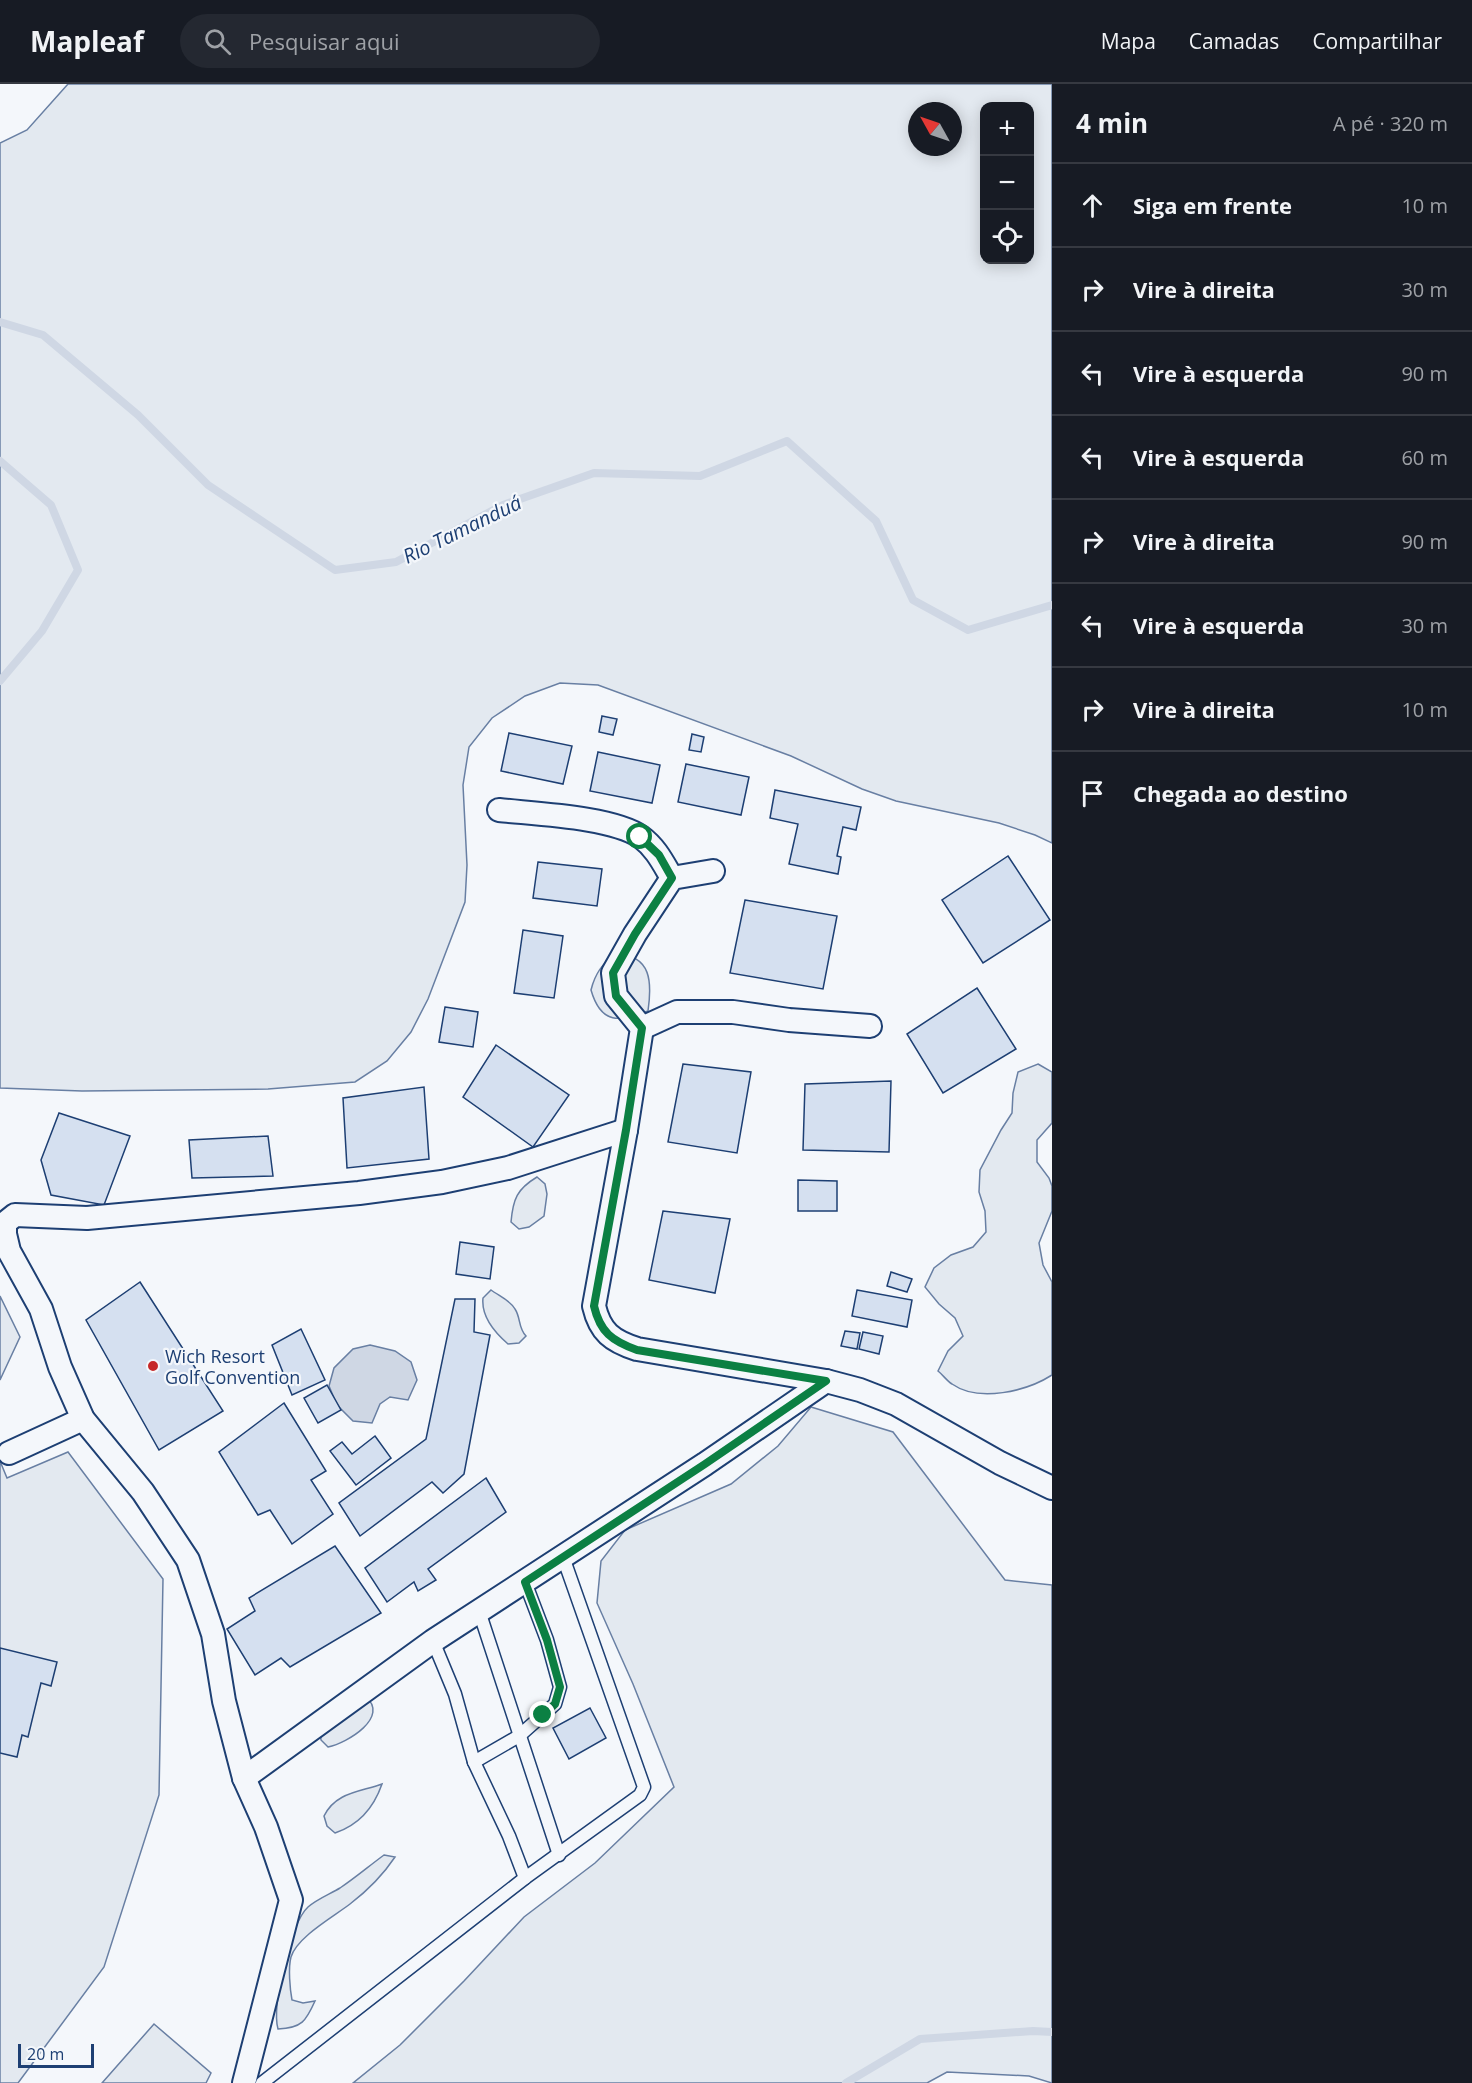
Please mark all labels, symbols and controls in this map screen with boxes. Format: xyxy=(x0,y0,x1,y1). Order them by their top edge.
search box xyxy=(180,14,600,68)
text: Mapleaf xyxy=(30,22,144,60)
icon: search xyxy=(201,25,234,58)
text: Pesquisar aqui xyxy=(249,26,400,56)
text: Mapa xyxy=(1101,27,1156,55)
text: Camadas xyxy=(1189,27,1279,55)
text: Compartilhar xyxy=(1312,27,1442,55)
north arrow xyxy=(908,102,962,156)
map controls xyxy=(980,102,1034,264)
button: + xyxy=(980,102,1034,156)
text: 4 min xyxy=(1076,105,1148,141)
text: A pé · 320 m xyxy=(1333,110,1448,137)
button: − xyxy=(980,156,1034,210)
icon: ahead xyxy=(1076,189,1109,222)
text: Siga em frente xyxy=(1133,190,1292,220)
text: 10 m xyxy=(1401,192,1448,219)
button: locate xyxy=(980,210,1034,264)
icon: right xyxy=(1076,273,1109,306)
text: Vire à direita xyxy=(1133,274,1275,304)
text: 30 m xyxy=(1401,276,1448,303)
icon: left xyxy=(1076,357,1109,390)
text: Vire à esquerda xyxy=(1133,358,1304,388)
text: 90 m xyxy=(1401,360,1448,387)
icon: left xyxy=(1076,441,1109,474)
text: Vire à esquerda xyxy=(1133,442,1304,472)
text: 60 m xyxy=(1401,444,1448,471)
water label: Rio Tamanduá xyxy=(398,489,526,569)
icon: right xyxy=(1076,525,1109,558)
text: Vire à direita xyxy=(1133,526,1275,556)
text: 90 m xyxy=(1401,528,1448,555)
icon: left xyxy=(1076,609,1109,642)
text: Vire à esquerda xyxy=(1133,610,1304,640)
text: 30 m xyxy=(1401,612,1448,639)
icon: right xyxy=(1076,693,1109,726)
text: Vire à direita xyxy=(1133,694,1275,724)
text: 10 m xyxy=(1401,696,1448,723)
icon: arrive xyxy=(1076,777,1109,810)
text: Chegada ao destino xyxy=(1133,778,1348,808)
route start xyxy=(626,823,652,849)
place label: Wich Resort Golf Convention xyxy=(165,1344,300,1389)
marker: Wich Resort Golf Convention xyxy=(146,1359,160,1373)
route end xyxy=(529,1701,555,1727)
scale bar xyxy=(18,2041,94,2068)
text: 20 m xyxy=(27,2043,64,2065)

